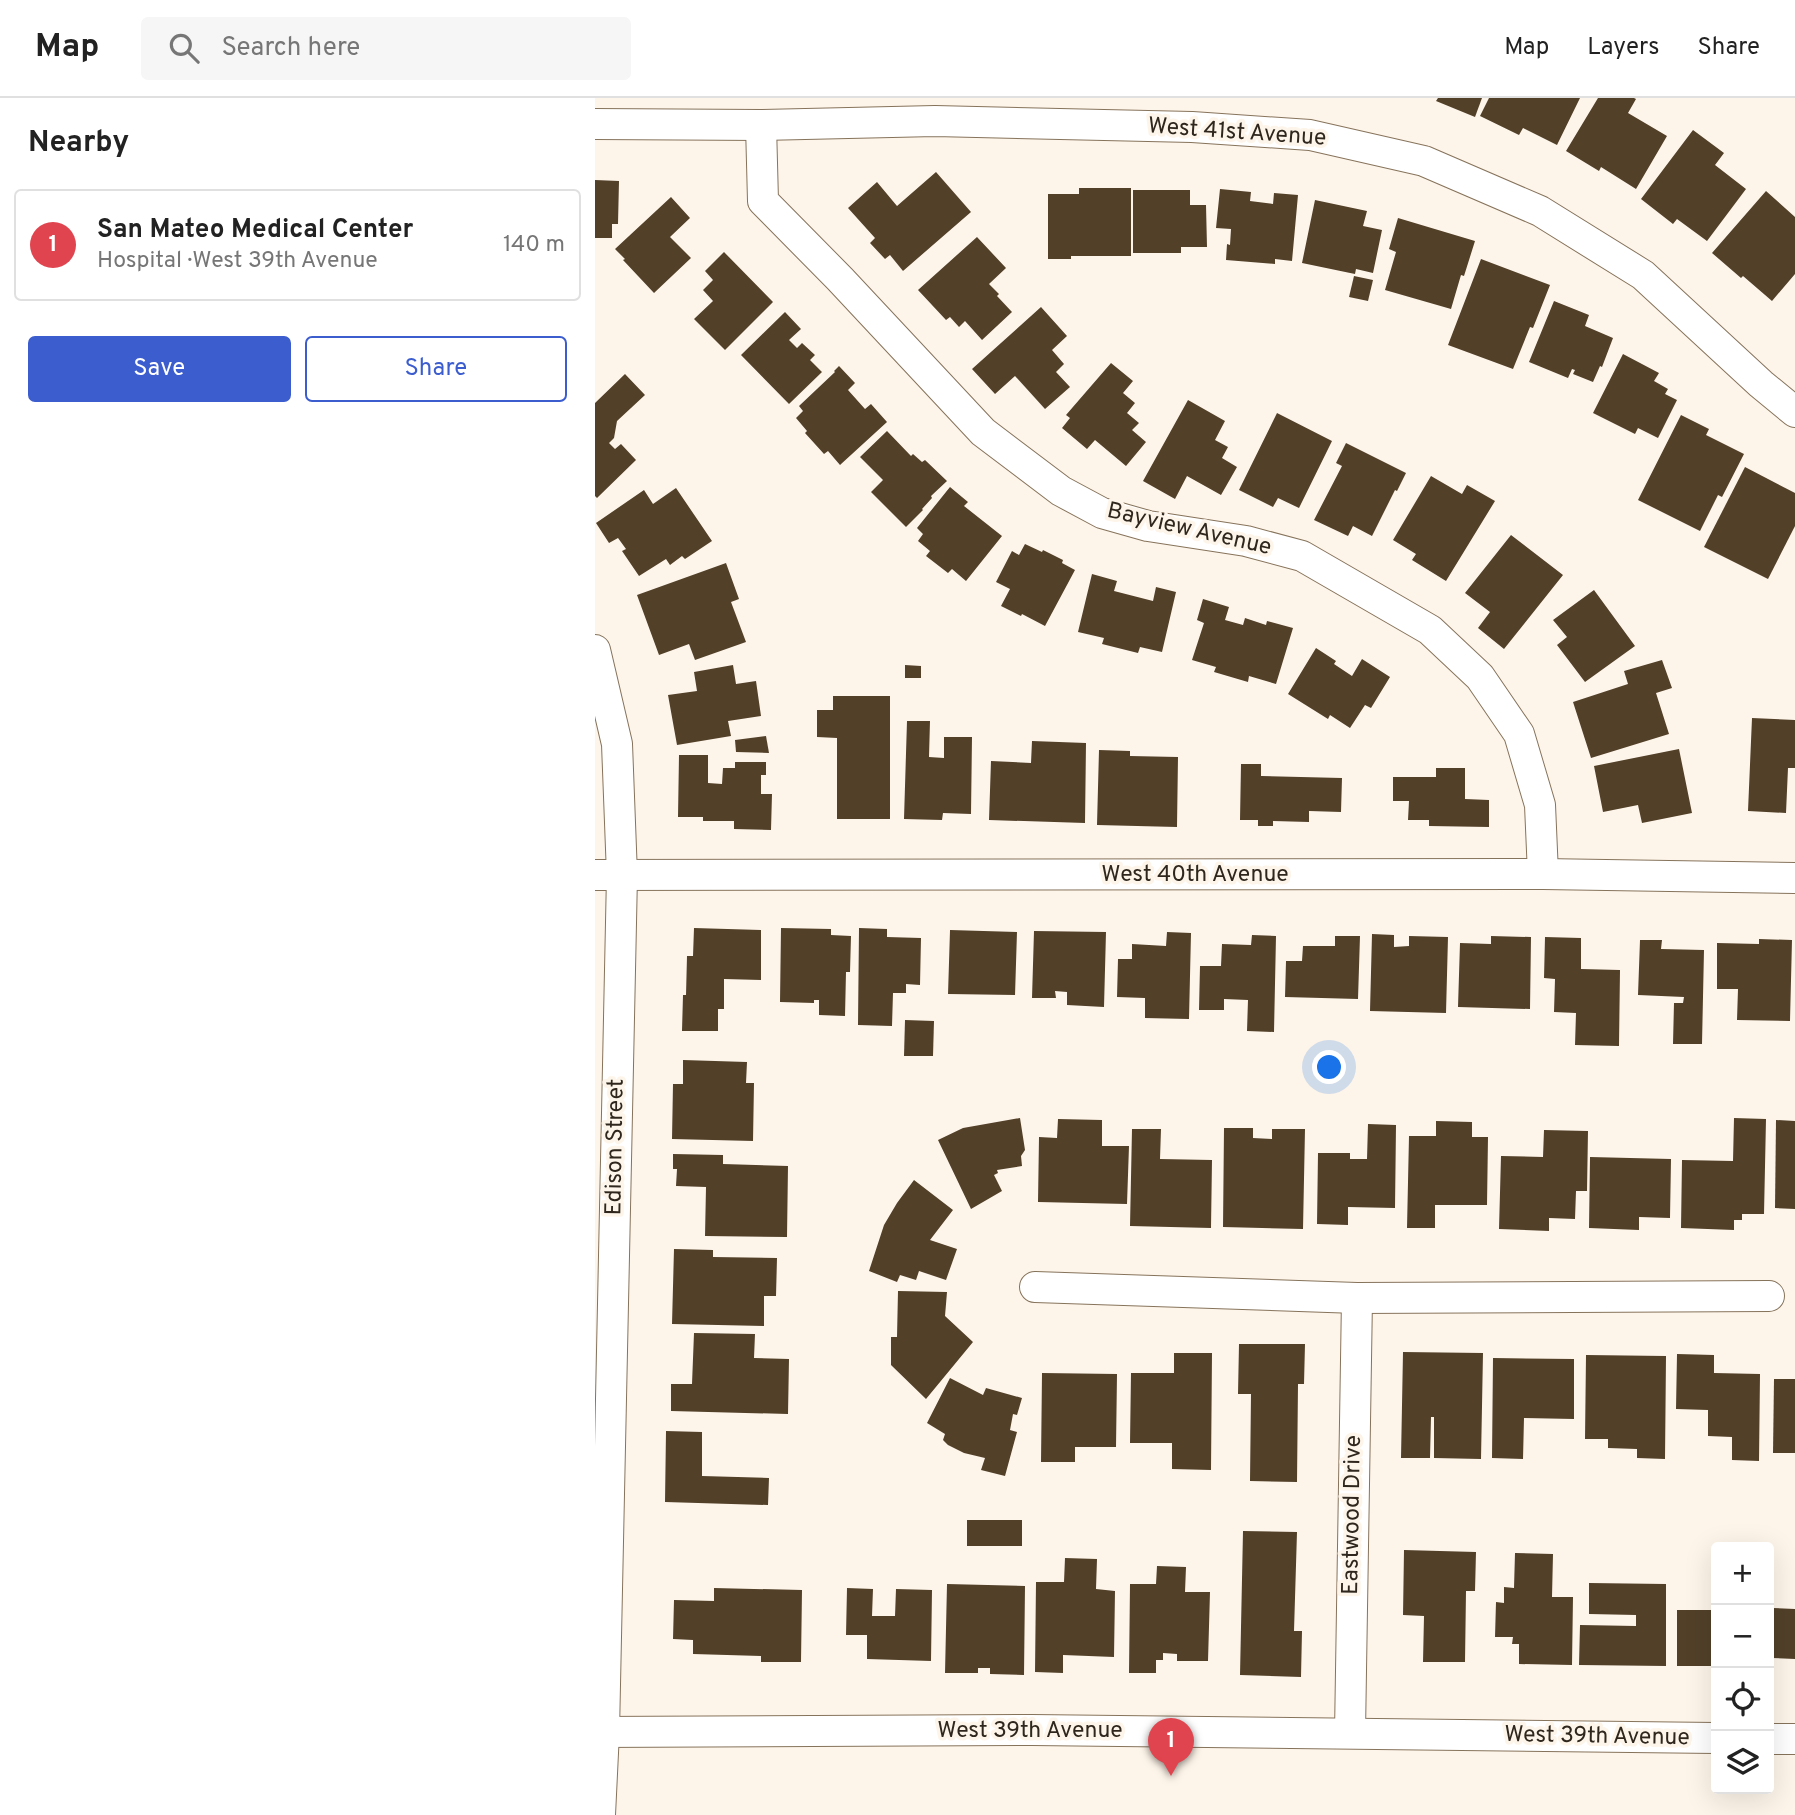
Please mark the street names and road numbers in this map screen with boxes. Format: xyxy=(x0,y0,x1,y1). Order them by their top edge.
street label: West 41st Avenue xyxy=(1147,112,1327,154)
street label: Bayview Avenue xyxy=(1104,497,1274,563)
street label: West 40th Avenue xyxy=(1101,861,1289,890)
street label: Edison Street xyxy=(600,1078,632,1216)
street label: Eastwood Drive xyxy=(1337,1435,1369,1595)
street label: West 39th Avenue xyxy=(937,1717,1123,1746)
street label: West 39th Avenue xyxy=(1504,1721,1690,1753)

